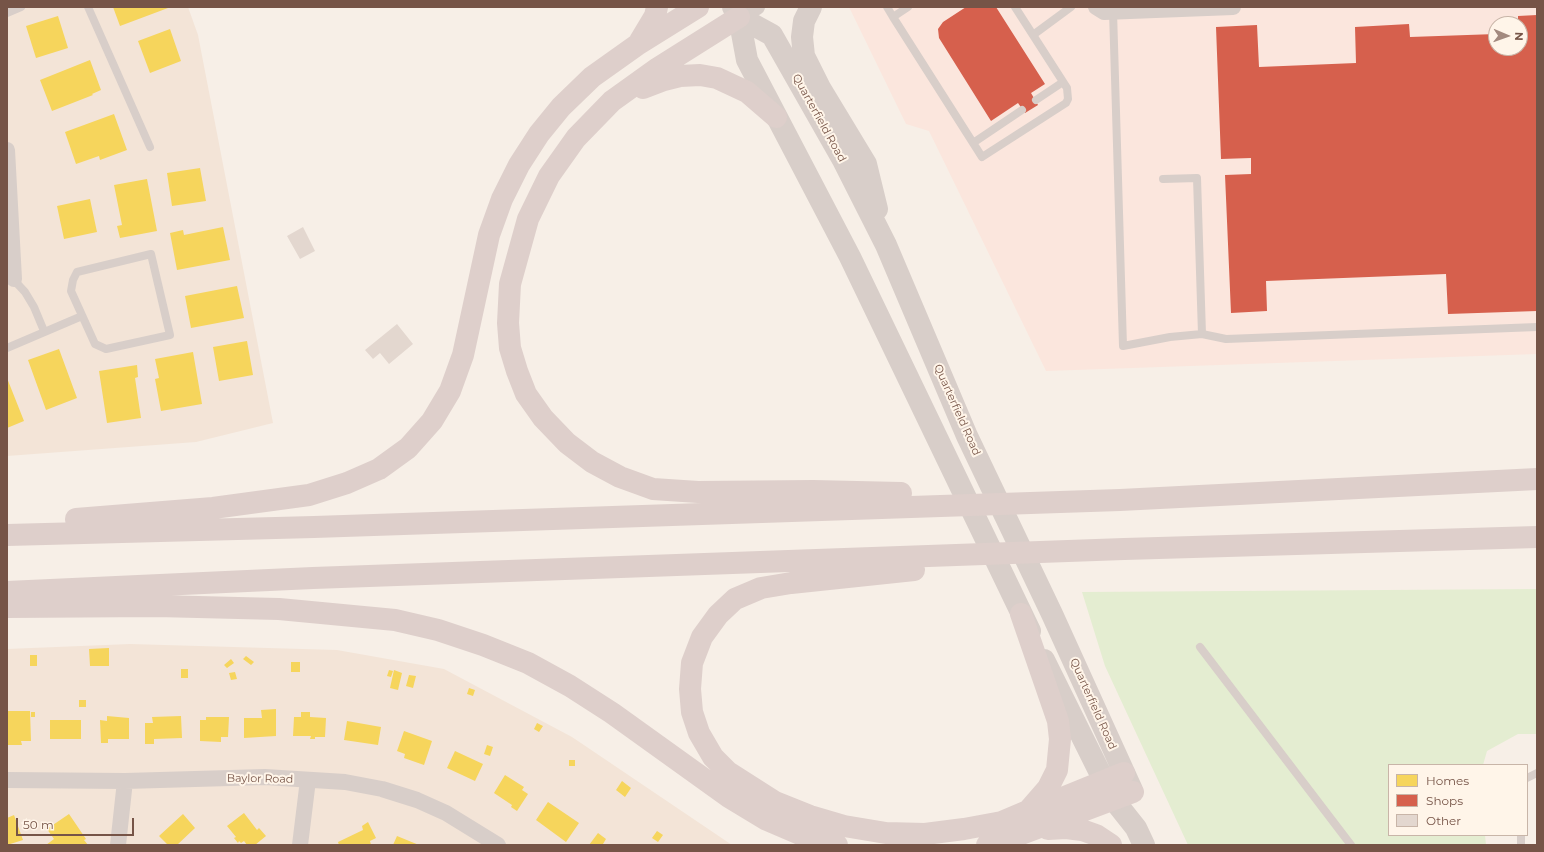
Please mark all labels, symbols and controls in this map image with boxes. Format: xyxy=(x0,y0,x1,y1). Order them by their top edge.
north arrow xyxy=(1488,16,1528,56)
text: N xyxy=(1512,32,1526,41)
street label: Quarterfield Road xyxy=(789,72,849,164)
street label: Quarterfield Road xyxy=(931,362,983,458)
street label: Quarterfield Road xyxy=(1067,656,1119,752)
legend xyxy=(1388,764,1528,836)
street label: Baylor Road xyxy=(227,772,293,786)
text: Homes xyxy=(1426,773,1469,788)
text: Shops xyxy=(1426,793,1463,808)
scale bar xyxy=(18,810,136,836)
text: Other xyxy=(1426,813,1461,828)
text: 50 m xyxy=(23,817,54,832)

